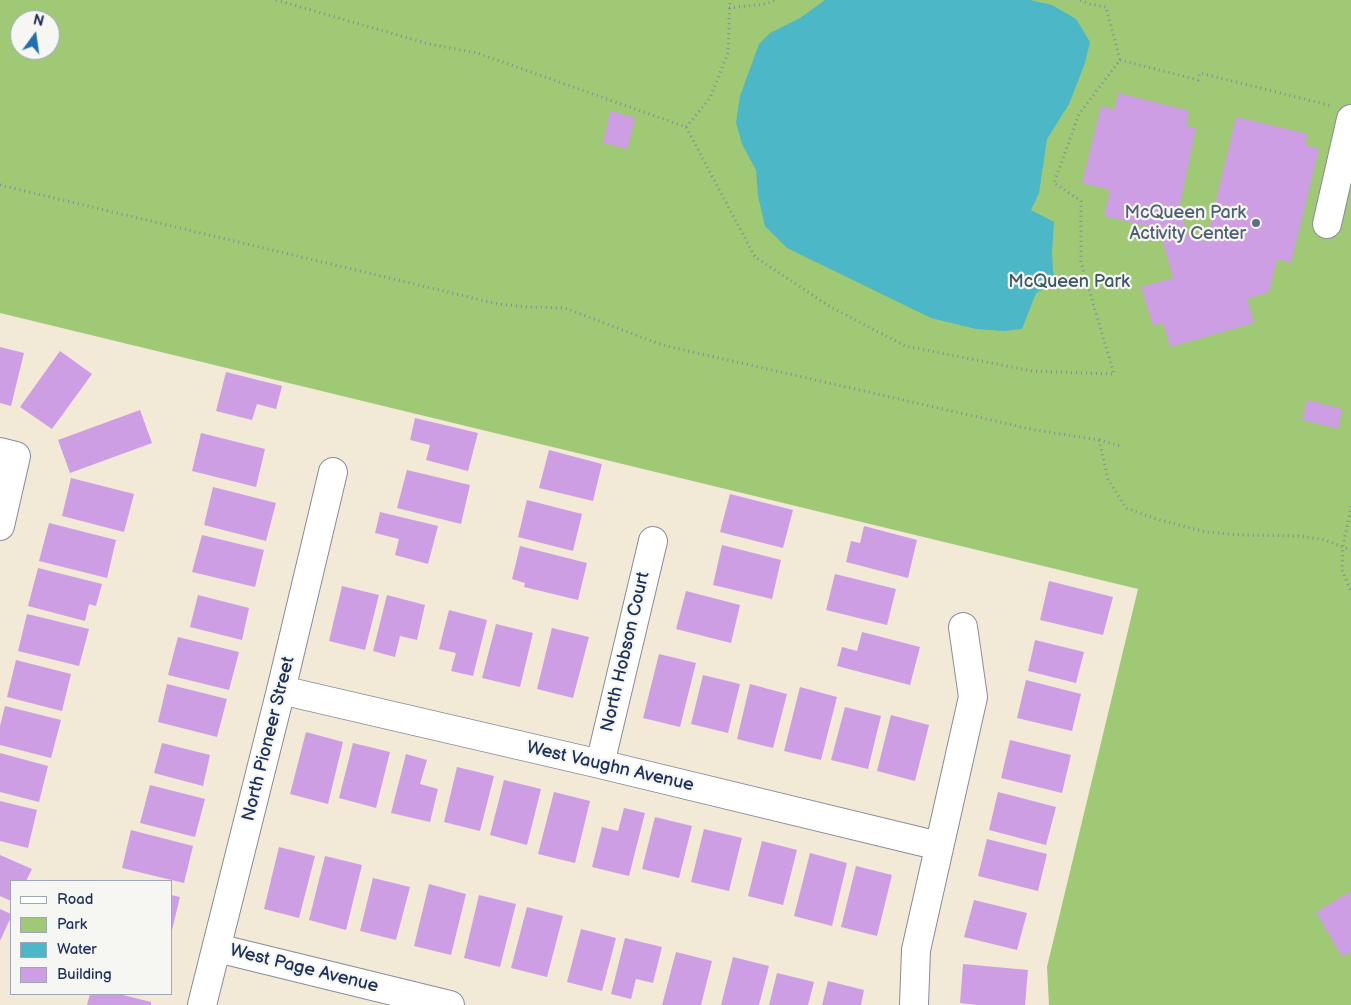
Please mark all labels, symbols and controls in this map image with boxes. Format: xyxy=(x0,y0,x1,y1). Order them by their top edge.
north arrow xyxy=(10,10,60,60)
text: N xyxy=(31,11,46,30)
place label: McQueen Park Activity Center xyxy=(1124,202,1246,244)
marker: McQueen Park Activity Center xyxy=(1250,217,1262,229)
park label: McQueen Park xyxy=(1008,271,1130,293)
street label: North Hobson Court xyxy=(597,570,655,734)
street label: North Pioneer Street xyxy=(238,654,300,824)
street label: West Vaughn Avenue xyxy=(524,737,696,797)
legend xyxy=(10,880,172,995)
text: Road xyxy=(57,890,93,909)
text: Park xyxy=(57,915,87,934)
text: Water xyxy=(57,940,97,959)
street label: West Page Avenue xyxy=(227,940,381,998)
text: Building xyxy=(57,965,112,984)

